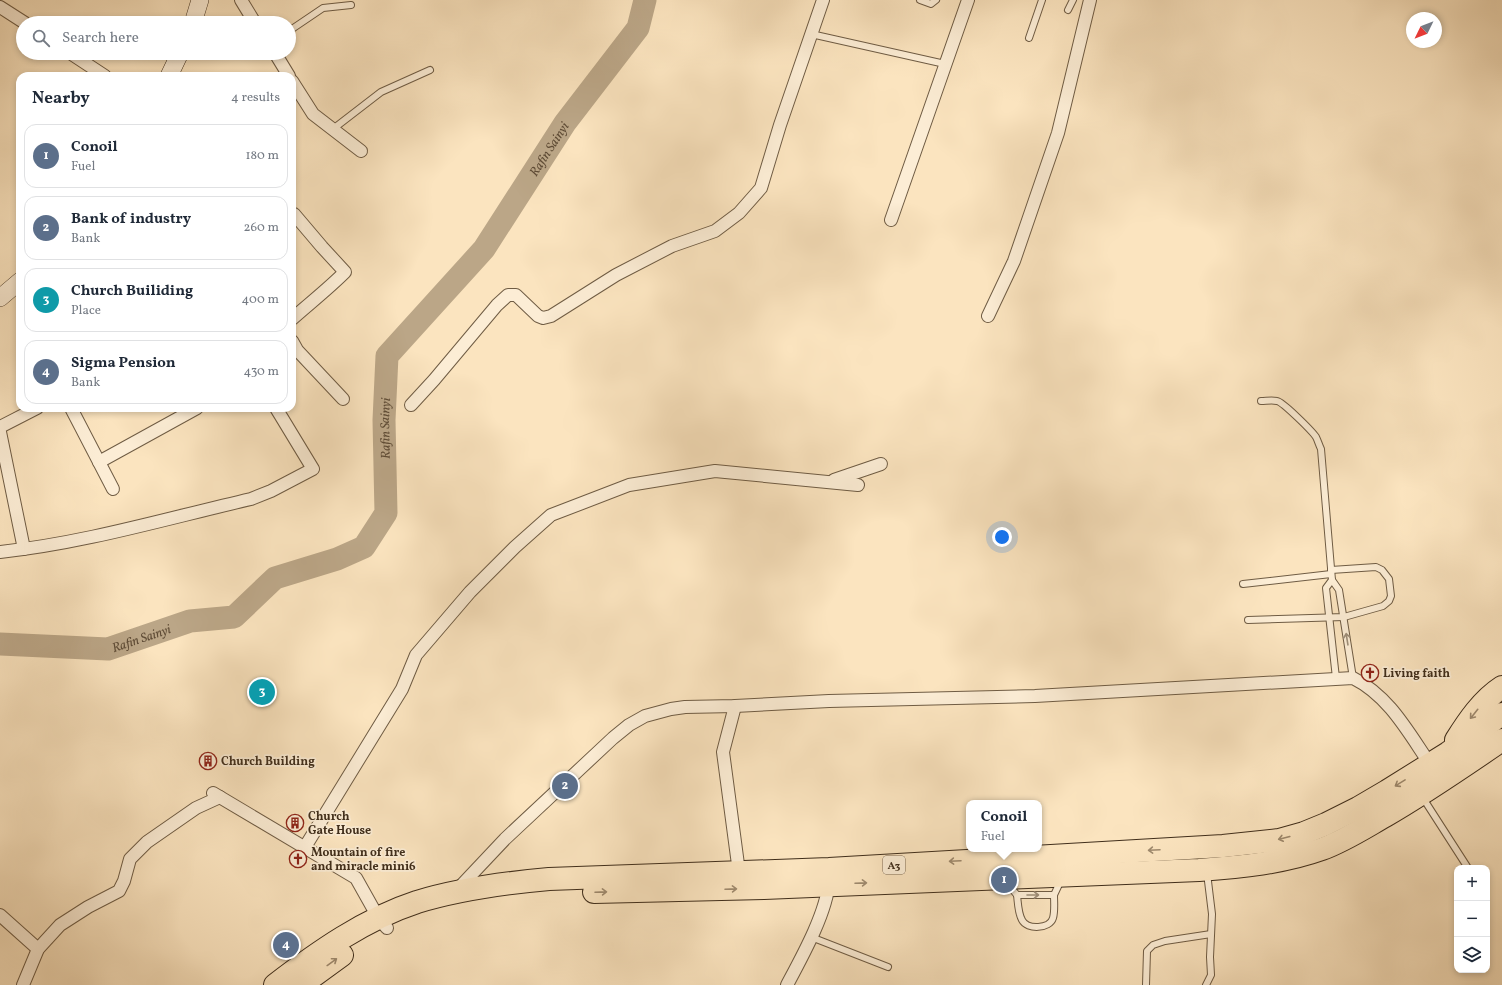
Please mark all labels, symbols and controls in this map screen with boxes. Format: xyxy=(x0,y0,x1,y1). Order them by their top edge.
north arrow xyxy=(1406,12,1442,48)
search box xyxy=(16,16,296,60)
icon: search xyxy=(30,27,52,49)
text: Search here xyxy=(62,28,139,49)
text: Nearby xyxy=(32,87,90,110)
text: 4 results xyxy=(231,89,280,107)
water label: Rafin Sainyi xyxy=(526,119,575,181)
text: Conoil xyxy=(71,137,118,158)
text: 1 xyxy=(43,147,49,165)
text: 180 m xyxy=(245,147,279,165)
text: Fuel xyxy=(71,158,95,176)
text: Bank of industry xyxy=(71,209,191,230)
text: 2 xyxy=(43,219,49,237)
text: 260 m xyxy=(244,219,279,237)
text: Bank xyxy=(71,230,100,248)
text: Church Builiding xyxy=(71,281,193,302)
text: 3 xyxy=(43,291,49,309)
text: 400 m xyxy=(242,291,279,309)
text: Place xyxy=(71,302,101,320)
text: Sigma Pension xyxy=(71,353,176,374)
text: 4 xyxy=(42,363,50,381)
text: 430 m xyxy=(243,363,279,381)
text: Bank xyxy=(71,374,100,392)
water label: Rafin Sainyi xyxy=(377,397,396,459)
your location xyxy=(992,527,1012,547)
water label: Rafin Sainyi xyxy=(110,621,174,658)
one-way arrow xyxy=(1343,633,1351,646)
church icon: Living faith xyxy=(1360,663,1380,683)
place label: Living faith xyxy=(1383,666,1450,682)
pin: 3 xyxy=(249,677,275,707)
one-way arrow xyxy=(1470,709,1479,719)
building icon: Church Building xyxy=(198,751,218,771)
place label: Church Building xyxy=(221,754,315,770)
pin: 2 xyxy=(552,771,578,801)
one-way arrow xyxy=(1394,779,1406,787)
popup xyxy=(966,800,1042,852)
text: Conoil xyxy=(981,807,1027,828)
place label: Church Gate House xyxy=(308,809,371,839)
building icon: Church Gate House xyxy=(285,813,305,833)
text: Fuel xyxy=(981,828,1005,846)
one-way arrow xyxy=(1277,835,1290,843)
place label: Mountain of fire and miracle mini6 xyxy=(311,845,416,875)
one-way arrow xyxy=(1148,847,1161,854)
church icon: Mountain of fire and miracle mini6 xyxy=(288,849,308,869)
road number: A3 xyxy=(883,856,905,874)
one-way arrow xyxy=(949,858,962,865)
pin: 1 xyxy=(991,865,1017,895)
map controls xyxy=(1454,865,1490,973)
button: + xyxy=(1454,865,1490,901)
one-way arrow xyxy=(854,879,867,887)
one-way arrow xyxy=(724,885,737,892)
one-way arrow xyxy=(594,888,607,896)
one-way arrow xyxy=(1026,891,1039,899)
button: − xyxy=(1454,901,1490,937)
pin: 4 xyxy=(273,930,299,960)
button: layers xyxy=(1454,937,1490,973)
one-way arrow xyxy=(326,958,337,966)

